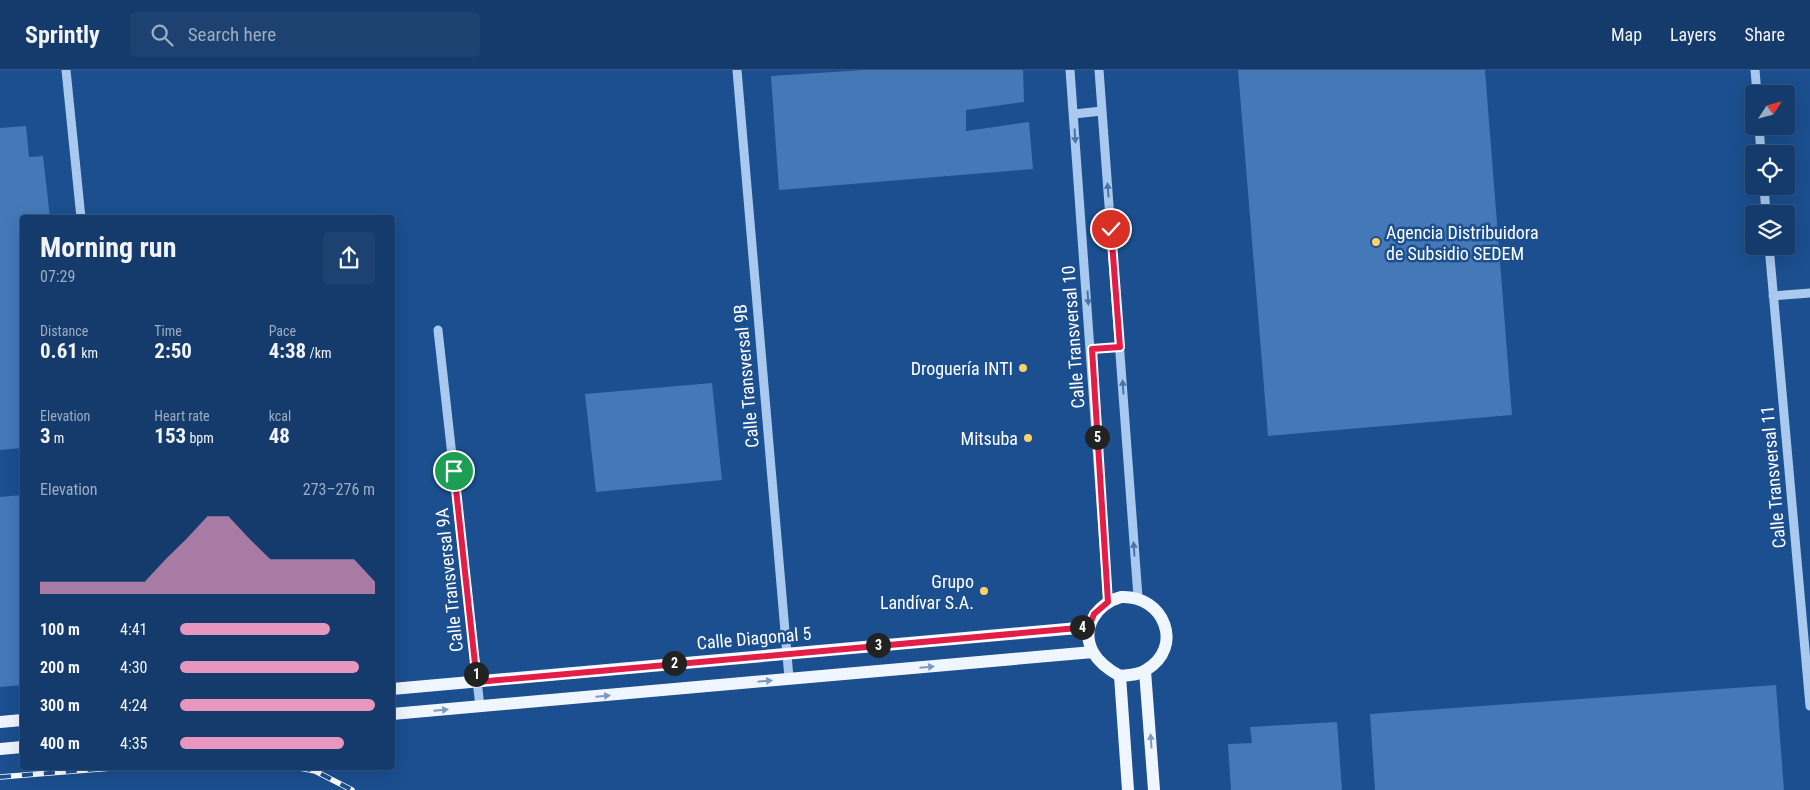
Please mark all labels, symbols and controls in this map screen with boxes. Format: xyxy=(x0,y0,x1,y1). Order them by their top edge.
search box xyxy=(130,12,480,57)
text: Sprintly xyxy=(25,21,100,49)
icon: search xyxy=(148,21,176,49)
text: Search here xyxy=(188,23,276,46)
text: Map xyxy=(1611,24,1642,45)
text: Layers xyxy=(1670,24,1717,45)
text: Share xyxy=(1745,24,1785,45)
north arrow xyxy=(1745,85,1795,135)
map controls xyxy=(1745,85,1795,255)
one-way arrow xyxy=(1072,128,1080,144)
button: locate xyxy=(1745,145,1795,195)
one-way arrow xyxy=(1104,182,1112,198)
button: layers xyxy=(1745,205,1795,255)
pin xyxy=(1090,208,1132,250)
icon: check xyxy=(1097,215,1125,243)
place label: Agencia Distribuidora de Subsidio SEDEM xyxy=(1386,222,1539,264)
text: Morning run xyxy=(40,231,176,264)
button: share xyxy=(323,232,375,284)
marker: Agencia Distribuidora de Subsidio SEDEM xyxy=(1370,236,1382,248)
street label: Calle Transversal 10 xyxy=(1058,265,1088,409)
text: 07:29 xyxy=(40,267,75,286)
one-way arrow xyxy=(1084,290,1092,306)
street label: Calle Transversal 9B xyxy=(729,303,763,449)
text: Distance xyxy=(40,323,88,339)
text: Time xyxy=(154,323,182,339)
text: Pace xyxy=(269,323,296,339)
text: 0.61 xyxy=(40,339,78,363)
text: 2:50 xyxy=(154,339,192,363)
text: 4:38 xyxy=(269,339,306,363)
text: km xyxy=(78,345,98,361)
text: /km xyxy=(306,345,332,361)
place label: Droguería INTI xyxy=(911,358,1013,379)
marker: Droguería INTI xyxy=(1017,362,1029,374)
one-way arrow xyxy=(1118,378,1126,394)
street label: Calle Transversal 11 xyxy=(1756,405,1790,549)
text: Elevation xyxy=(40,408,90,424)
text: Heart rate xyxy=(154,408,210,424)
text: kcal xyxy=(269,408,291,424)
text: 3 xyxy=(40,424,51,448)
text: 153 xyxy=(154,424,186,448)
text: 48 xyxy=(269,424,290,448)
pin: 5 xyxy=(1084,424,1110,450)
place label: Mitsuba xyxy=(961,428,1018,449)
text: 5 xyxy=(1094,429,1101,445)
text: m xyxy=(51,430,64,446)
text: bpm xyxy=(186,430,214,446)
marker: Mitsuba xyxy=(1022,432,1034,444)
pin xyxy=(433,450,475,492)
icon: arrive xyxy=(440,457,468,485)
text: Elevation xyxy=(40,480,98,499)
text: 273–276 m xyxy=(303,480,375,499)
street label: Calle Transversal 9A xyxy=(431,506,467,653)
one-way arrow xyxy=(1130,541,1138,557)
place label: Grupo Landívar S.A. xyxy=(880,571,974,613)
marker: Grupo Landívar S.A. xyxy=(978,585,990,597)
pin: 4 xyxy=(1070,614,1094,640)
text: 4 xyxy=(1079,619,1086,635)
text: 100 m xyxy=(40,620,80,639)
text: 4:41 xyxy=(120,620,147,639)
street label: Calle Diagonal 5 xyxy=(696,623,812,653)
pin: 3 xyxy=(866,632,890,658)
text: 3 xyxy=(875,637,882,653)
pin: 2 xyxy=(662,650,686,676)
text: 2 xyxy=(671,655,678,671)
text: 200 m xyxy=(40,658,80,677)
text: 4:30 xyxy=(120,658,147,677)
pin: 1 xyxy=(464,662,488,686)
one-way arrow xyxy=(919,663,935,671)
text: 1 xyxy=(473,666,480,682)
one-way arrow xyxy=(757,676,773,684)
one-way arrow xyxy=(595,691,611,699)
text: 300 m xyxy=(40,696,80,715)
text: 4:24 xyxy=(120,696,147,715)
one-way arrow xyxy=(433,706,449,714)
one-way arrow xyxy=(1146,733,1154,749)
text: 400 m xyxy=(40,734,80,753)
text: 4:35 xyxy=(120,734,147,753)

